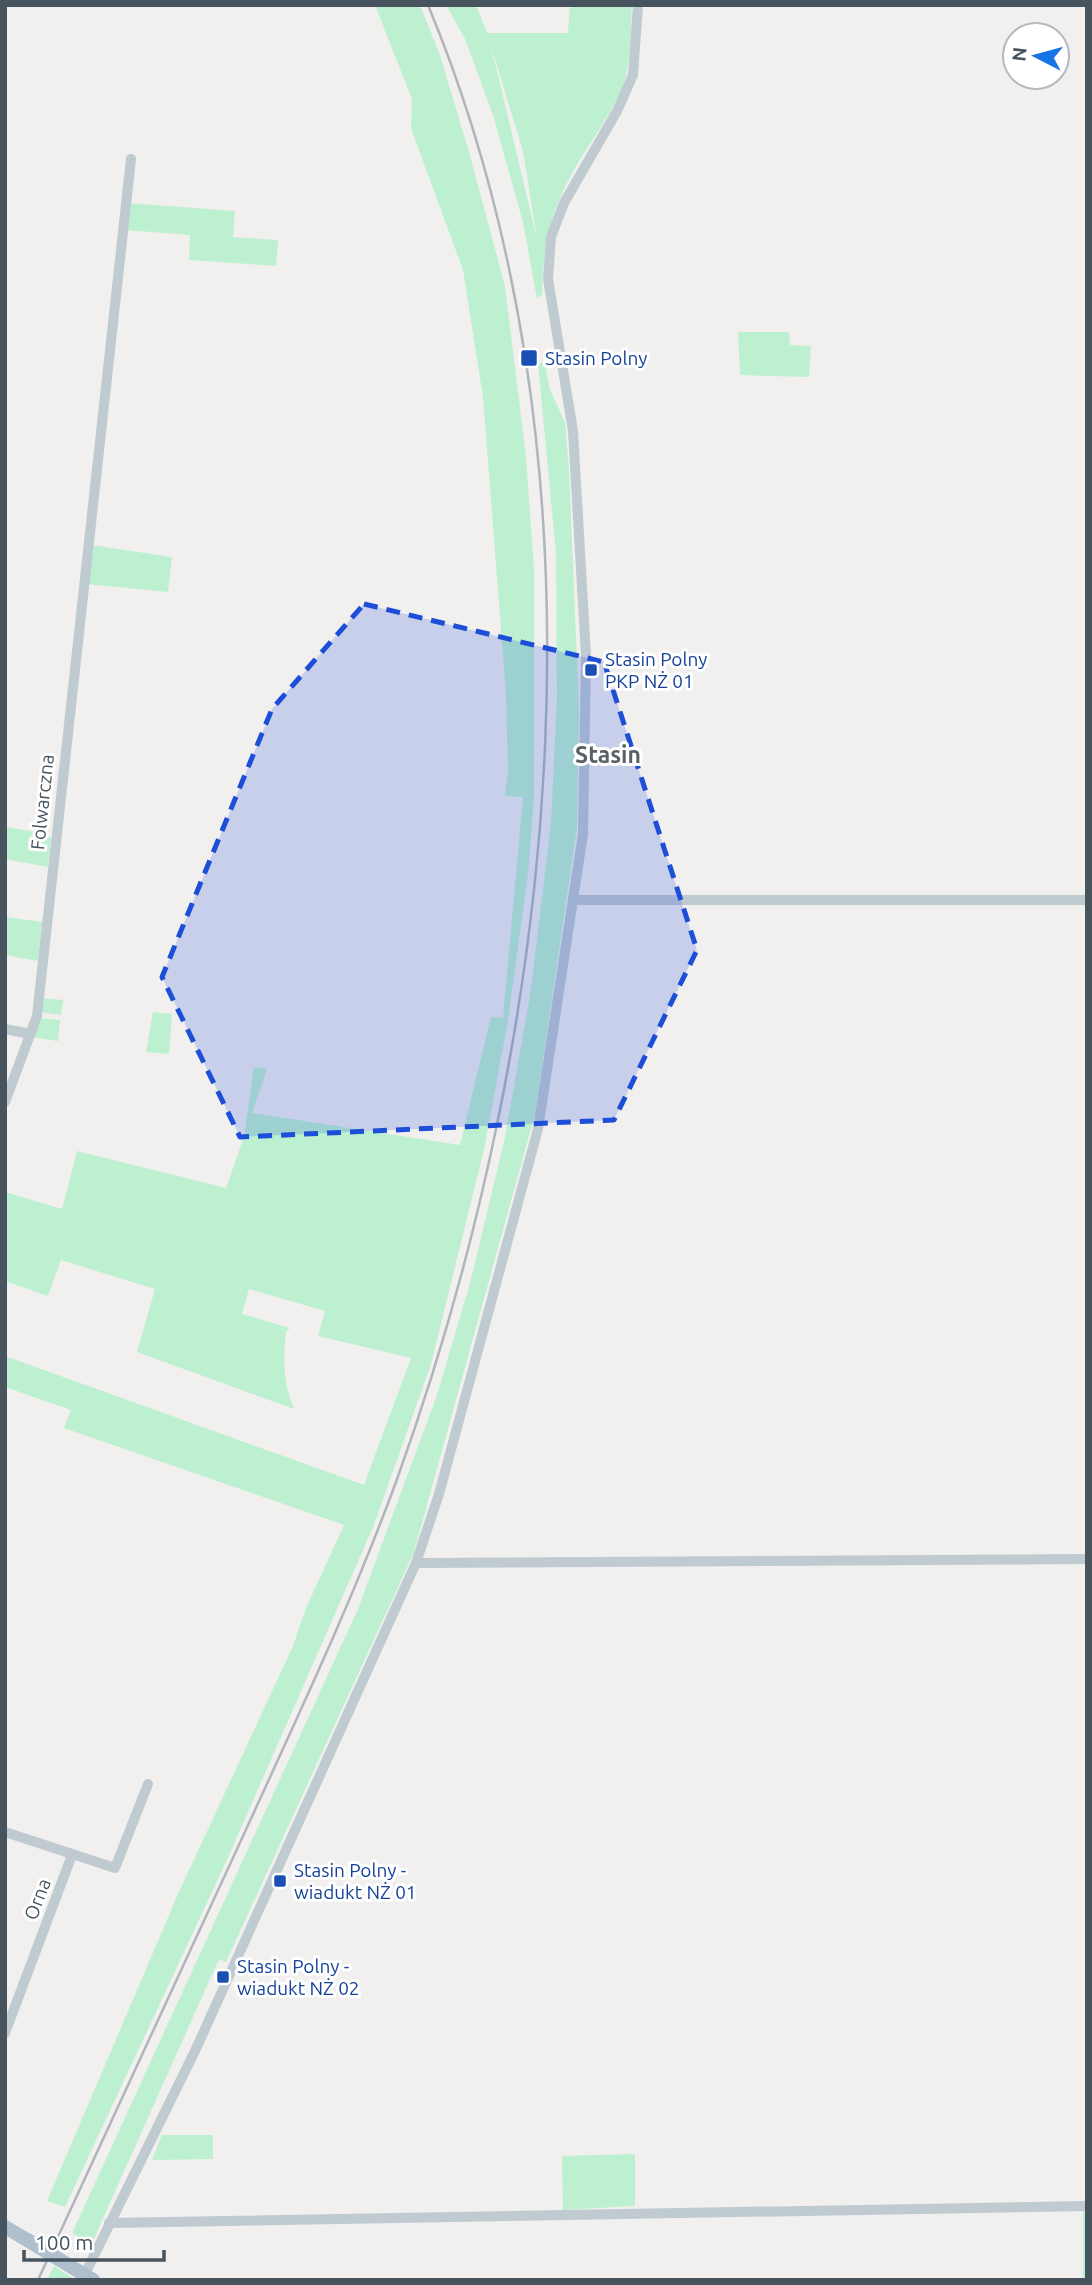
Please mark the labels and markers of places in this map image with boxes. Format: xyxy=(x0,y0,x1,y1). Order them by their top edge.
place label: Stasin Polny xyxy=(545,347,647,369)
marker: Stasin Polny xyxy=(519,348,539,368)
place label: Stasin Polny PKP NŻ 01 xyxy=(605,648,707,692)
marker: Stasin Polny PKP NŻ 01 xyxy=(583,662,599,678)
place label: Stasin Polny - wiadukt NŻ 01 xyxy=(294,1859,417,1903)
marker: Stasin Polny - wiadukt NŻ 01 xyxy=(272,1873,288,1889)
place label: Stasin Polny - wiadukt NŻ 02 xyxy=(237,1955,360,1999)
marker: Stasin Polny - wiadukt NŻ 02 xyxy=(215,1969,231,1985)

